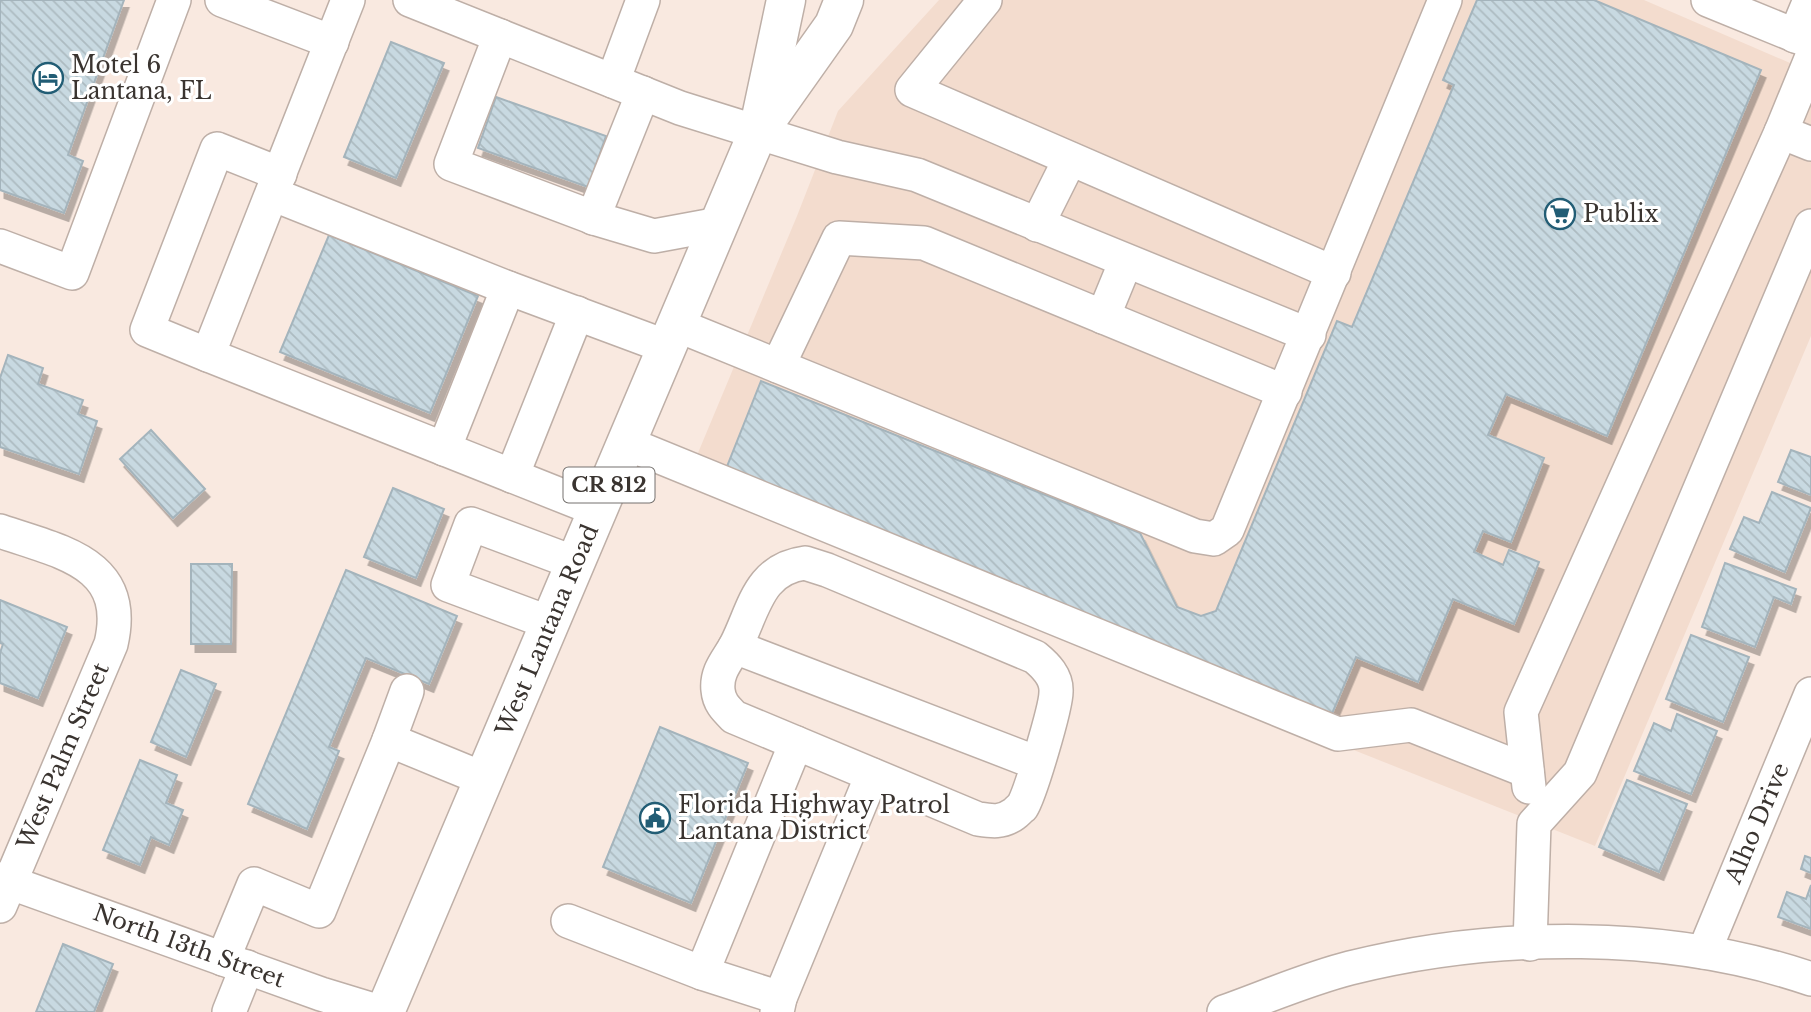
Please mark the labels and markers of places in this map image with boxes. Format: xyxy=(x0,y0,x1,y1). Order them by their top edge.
place label: Motel 6 Lantana, FL xyxy=(71,51,212,105)
hotel icon: Motel 6 Lantana, FL xyxy=(31,61,65,95)
supermarket icon: Publix xyxy=(1543,197,1577,231)
place label: Publix xyxy=(1583,200,1659,228)
place label: Florida Highway Patrol Lantana District xyxy=(678,791,950,845)
public building icon: Florida Highway Patrol Lantana District xyxy=(638,801,672,835)

